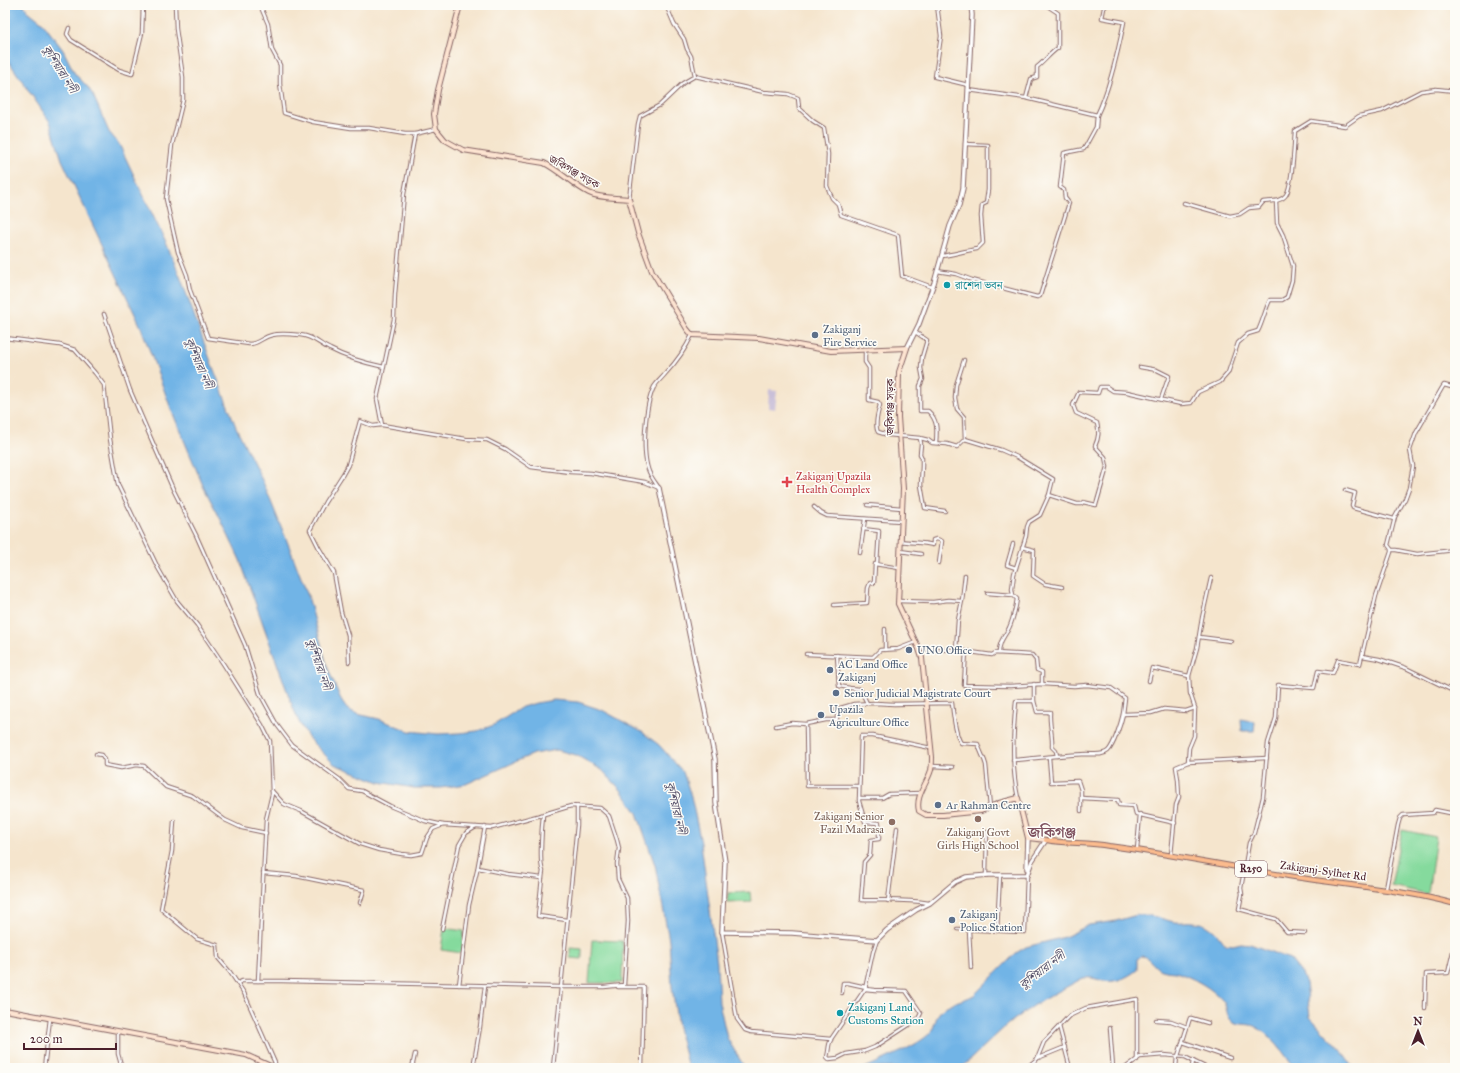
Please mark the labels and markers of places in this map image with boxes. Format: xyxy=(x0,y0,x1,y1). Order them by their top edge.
place label: রাশেদা ভবন xyxy=(954,279,1004,292)
marker: রাশেদা ভবন xyxy=(942,280,952,290)
place label: Zakiganj Fire Service xyxy=(823,323,877,349)
marker: Zakiganj Fire Service xyxy=(810,330,820,340)
place label: Zakiganj Upazila Health Complex xyxy=(796,470,871,496)
marker: Zakiganj Upazila Health Complex xyxy=(781,476,793,488)
place label: UNO Office xyxy=(917,644,972,657)
marker: UNO Office xyxy=(904,645,914,655)
place label: AC Land Office Zakiganj xyxy=(837,658,908,684)
marker: AC Land Office Zakiganj xyxy=(825,665,835,675)
place label: Senior Judicial Magistrate Court xyxy=(844,687,991,701)
marker: Senior Judicial Magistrate Court xyxy=(831,688,841,698)
place label: Upazila Agriculture Office xyxy=(828,703,910,729)
marker: Upazila Agriculture Office xyxy=(816,710,826,720)
place label: Ar Rahman Centre xyxy=(945,799,1032,812)
marker: Ar Rahman Centre xyxy=(933,800,943,810)
place label: Zakiganj Senior Fazil Madrasa xyxy=(814,810,885,836)
marker: Zakiganj Govt Girls High School xyxy=(973,814,983,824)
marker: Zakiganj Senior Fazil Madrasa xyxy=(887,817,897,827)
place label: Zakiganj Govt Girls High School xyxy=(937,826,1019,852)
place label: Zakiganj Police Station xyxy=(960,908,1023,934)
marker: Zakiganj Police Station xyxy=(947,915,957,925)
place label: Zakiganj Land Customs Station xyxy=(848,1001,924,1027)
marker: Zakiganj Land Customs Station xyxy=(835,1008,845,1018)

